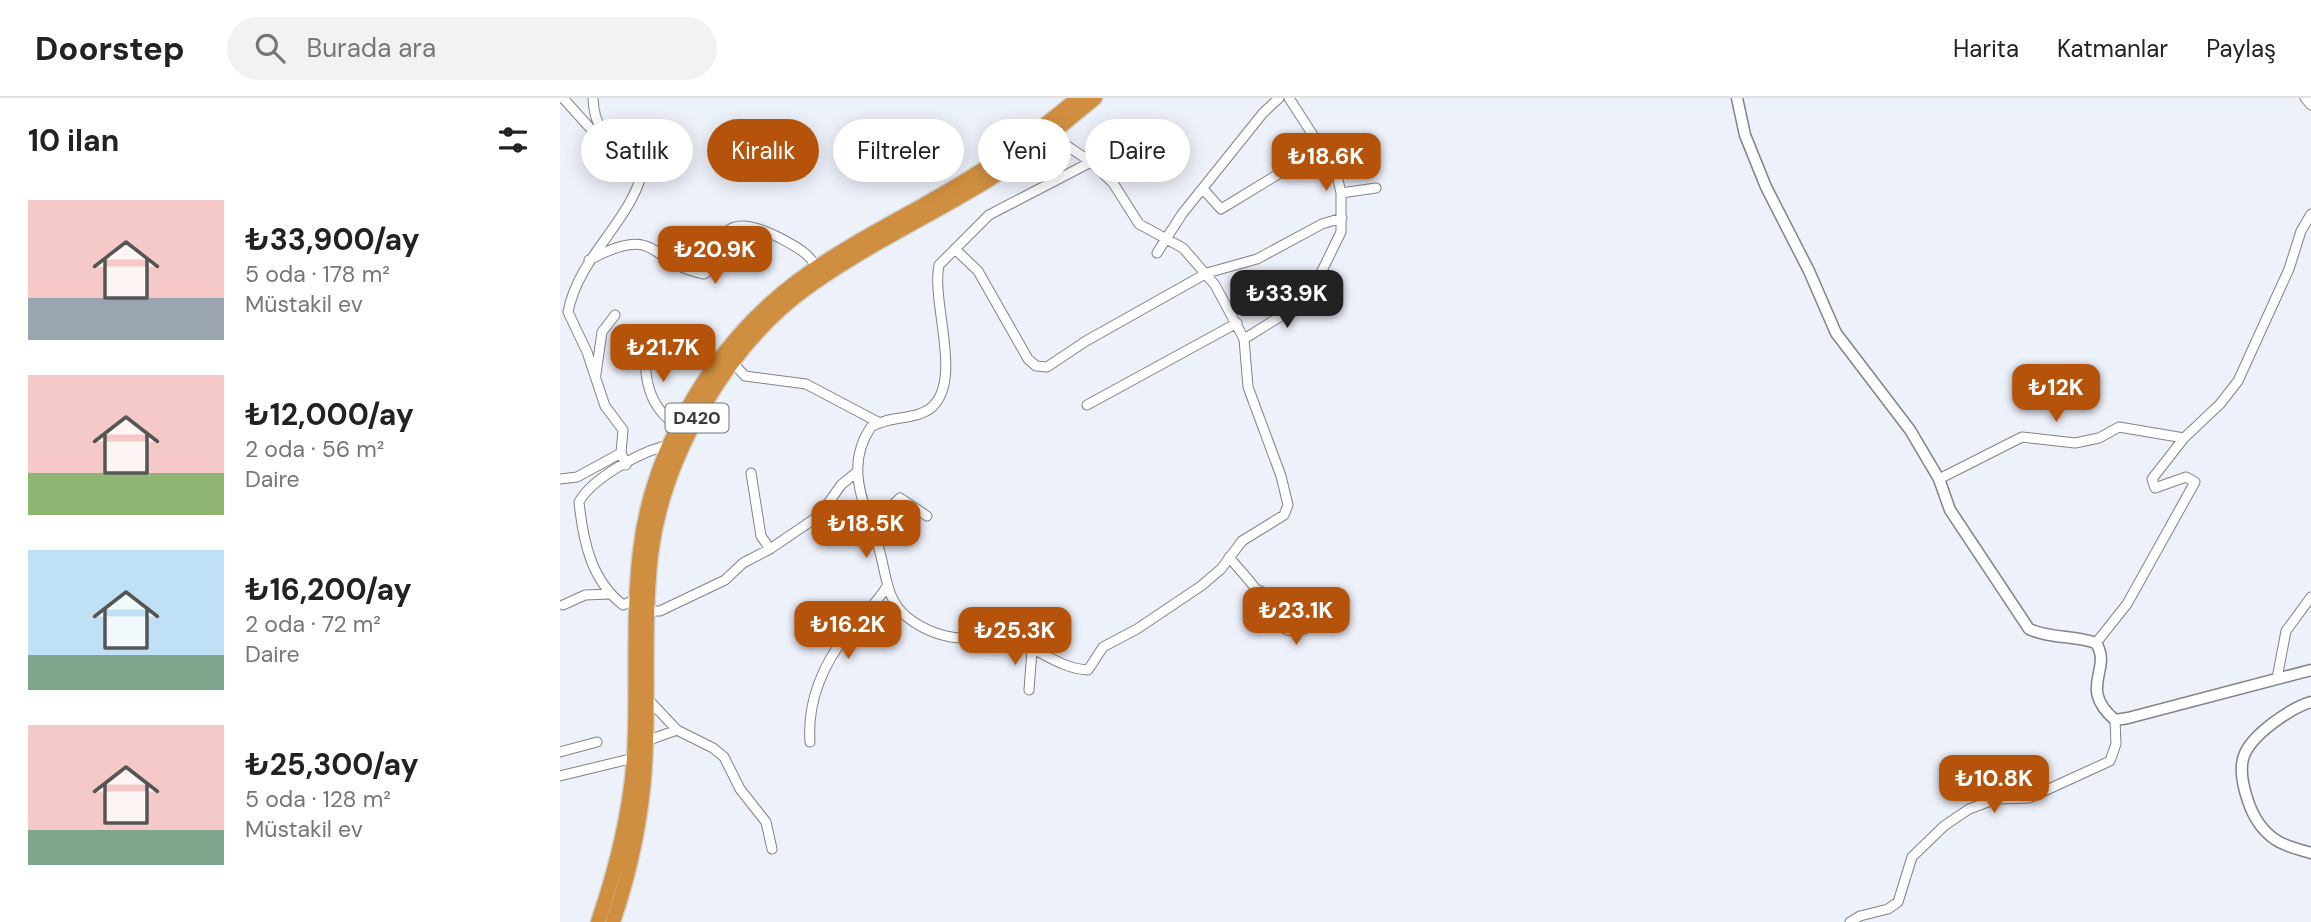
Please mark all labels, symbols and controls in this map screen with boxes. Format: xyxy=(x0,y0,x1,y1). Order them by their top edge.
search box xyxy=(227,17,717,80)
text: Doorstep xyxy=(35,27,185,70)
icon: search xyxy=(251,29,289,67)
text: Burada ara xyxy=(307,31,436,65)
text: Harita xyxy=(1953,33,2019,64)
text: Katmanlar xyxy=(2057,33,2168,64)
text: Paylaş xyxy=(2206,33,2276,64)
chip: Satılık xyxy=(581,119,693,182)
chip: Kiralık xyxy=(707,119,819,182)
chip: Filtreler xyxy=(833,119,964,182)
chip: Yeni xyxy=(978,119,1071,182)
chip: Daire xyxy=(1085,119,1190,182)
text: 10 ilan xyxy=(28,121,119,160)
icon: filters xyxy=(494,121,532,159)
pin: ₺18.6K xyxy=(1269,134,1383,193)
text: ₺18.6K xyxy=(1288,141,1364,171)
text: ₺33,900/ay xyxy=(245,220,420,259)
pin: ₺20.9K xyxy=(658,226,772,286)
icon: home xyxy=(84,228,168,312)
text: ₺20.9K xyxy=(674,234,756,264)
text: 5 oda · 178 m² xyxy=(245,259,390,289)
pin: ₺33.9K xyxy=(1230,271,1344,330)
text: ₺33.9K xyxy=(1246,278,1328,308)
text: Müstakil ev xyxy=(245,289,363,319)
pin: ₺21.7K xyxy=(606,324,720,384)
text: ₺21.7K xyxy=(626,332,700,362)
pin: ₺12K xyxy=(2015,364,2097,424)
text: ₺12K xyxy=(2028,372,2084,402)
text: ₺12,000/ay xyxy=(245,395,414,434)
icon: home xyxy=(84,403,168,487)
road number: D420 xyxy=(666,404,728,432)
text: 2 oda · 56 m² xyxy=(245,434,384,464)
text: Daire xyxy=(245,464,300,494)
pin: ₺18.5K xyxy=(809,500,923,560)
text: ₺18.5K xyxy=(827,508,905,538)
text: ₺16,200/ay xyxy=(245,570,412,609)
icon: home xyxy=(84,578,168,662)
pin: ₺23.1K xyxy=(1239,588,1353,647)
text: ₺23.1K xyxy=(1259,595,1333,625)
pin: ₺16.2K xyxy=(791,602,905,661)
pin: ₺25.3K xyxy=(958,608,1072,667)
text: 2 oda · 72 m² xyxy=(245,609,381,639)
text: ₺16.2K xyxy=(810,609,886,639)
text: ₺25.3K xyxy=(974,615,1056,645)
text: Daire xyxy=(245,639,300,669)
text: ₺25,300/ay xyxy=(245,745,419,784)
icon: home xyxy=(84,753,168,837)
pin: ₺10.8K xyxy=(1937,756,2051,815)
text: ₺10.8K xyxy=(1955,763,2033,793)
text: 5 oda · 128 m² xyxy=(245,784,391,814)
text: Müstakil ev xyxy=(245,814,363,844)

